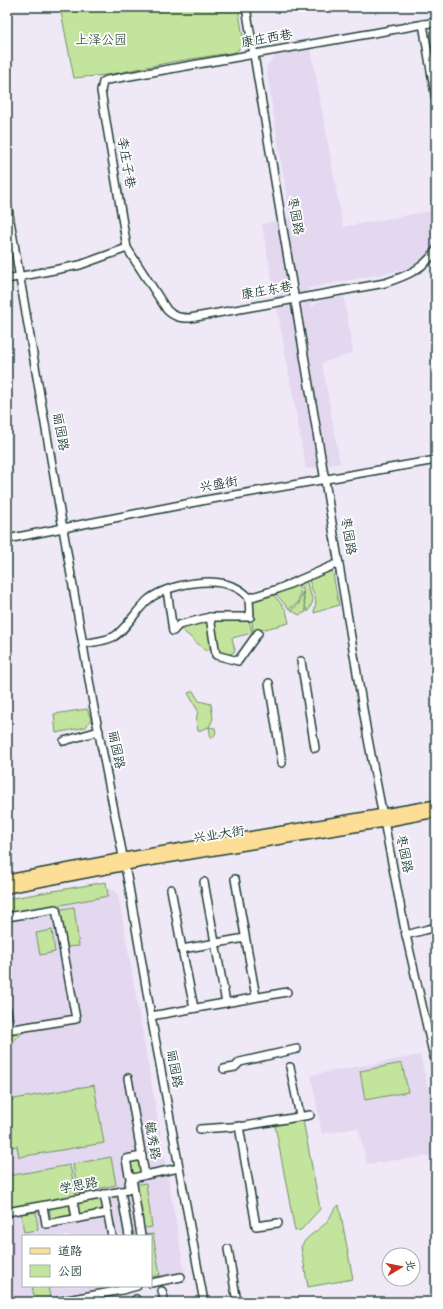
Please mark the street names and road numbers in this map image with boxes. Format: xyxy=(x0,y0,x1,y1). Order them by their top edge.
street label: 康庄西巷 xyxy=(240,26,294,54)
street label: 李庄子巷 xyxy=(111,136,139,190)
street label: 枣园路 xyxy=(281,195,307,237)
street label: 康庄东巷 xyxy=(240,278,294,306)
street label: 丽园路 xyxy=(46,411,72,453)
street label: 兴盛街 xyxy=(198,473,240,499)
street label: 枣园路 xyxy=(335,515,359,557)
street label: 丽园路 xyxy=(102,729,128,771)
street label: 兴业大街 xyxy=(192,823,246,849)
street label: 枣园路 xyxy=(390,833,416,875)
street label: 丽园路 xyxy=(160,1048,186,1090)
street label: 毓秀路 xyxy=(138,1120,164,1162)
street label: 学思路 xyxy=(58,1174,100,1200)

